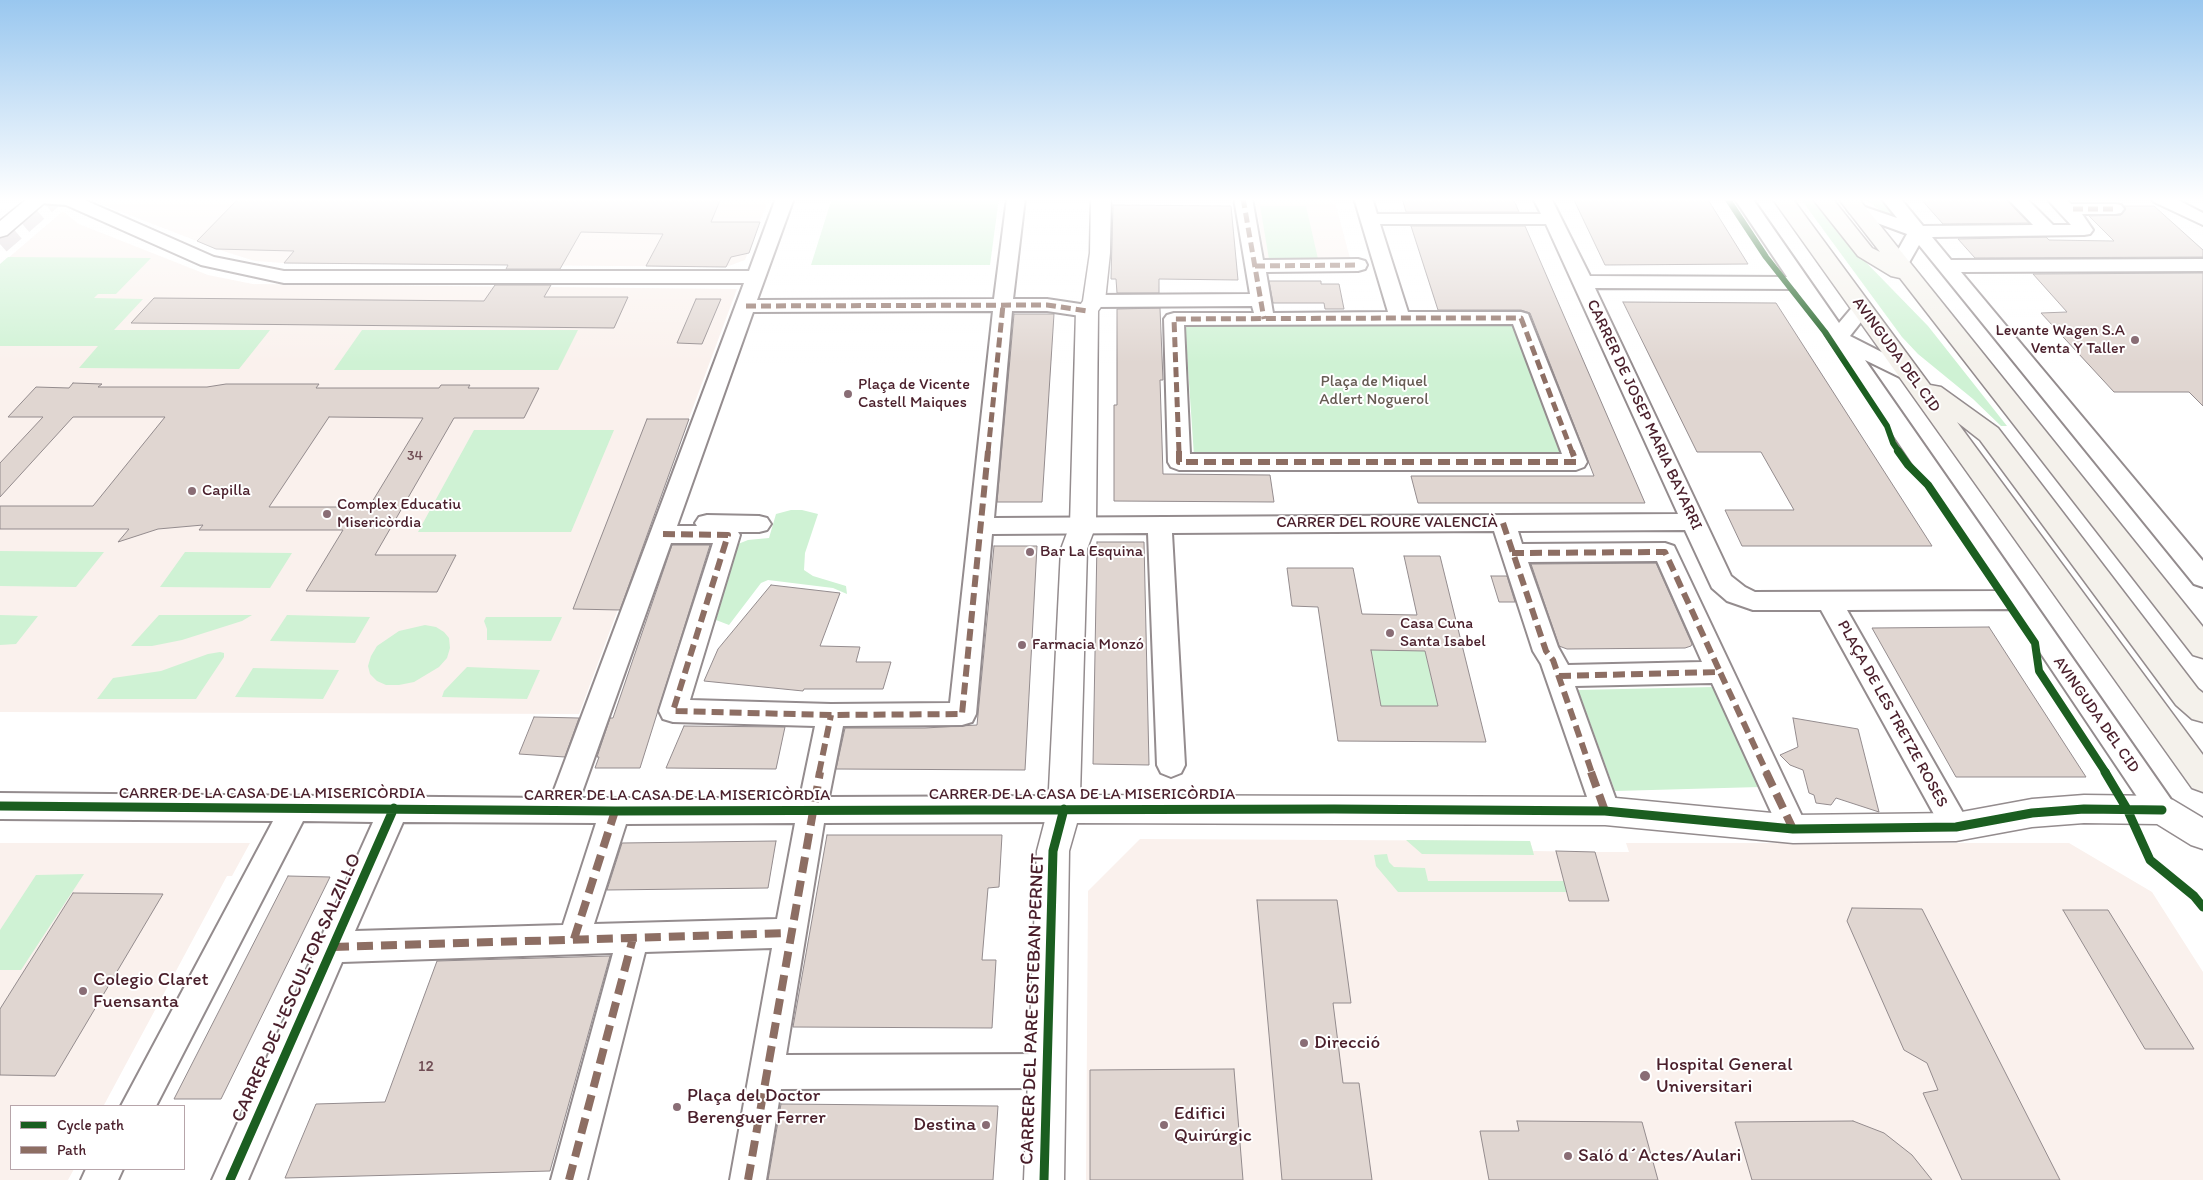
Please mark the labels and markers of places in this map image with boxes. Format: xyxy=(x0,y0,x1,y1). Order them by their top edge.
place label: Levante Wagen S.A Venta Y Taller xyxy=(1996,321,2125,359)
marker: Levante Wagen S.A Venta Y Taller xyxy=(2129,334,2141,346)
place label: Plaça de Vicente Castell Maiques xyxy=(858,375,970,413)
marker: Plaça de Vicente Castell Maiques xyxy=(842,388,854,400)
place label: Capilla xyxy=(202,481,251,501)
marker: Capilla xyxy=(186,485,198,497)
place label: Complex Educatiu Misericòrdia xyxy=(337,495,461,533)
marker: Complex Educatiu Misericòrdia xyxy=(321,508,333,520)
place label: Bar La Esquina xyxy=(1040,542,1143,562)
marker: Bar La Esquina xyxy=(1024,546,1036,558)
place label: Casa Cuna Santa Isabel xyxy=(1400,614,1486,652)
marker: Casa Cuna Santa Isabel xyxy=(1384,627,1396,639)
place label: Farmacia Monzó xyxy=(1032,635,1144,655)
marker: Farmacia Monzó xyxy=(1016,639,1028,651)
place label: Colegio Claret Fuensanta xyxy=(93,969,209,1013)
marker: Colegio Claret Fuensanta xyxy=(77,985,89,997)
place label: Direcció xyxy=(1314,1032,1380,1054)
marker: Direcció xyxy=(1298,1037,1310,1049)
place label: Hospital General Universitari xyxy=(1656,1054,1793,1098)
marker: Hospital General Universitari xyxy=(1638,1069,1652,1083)
place label: Plaça del Doctor Berenguer Ferrer xyxy=(687,1085,826,1129)
marker: Plaça del Doctor Berenguer Ferrer xyxy=(671,1101,683,1113)
place label: Edifici Quirúrgic xyxy=(1174,1103,1252,1147)
place label: Destina xyxy=(913,1114,976,1136)
marker: Destina xyxy=(980,1119,992,1131)
marker: Edifici Quirúrgic xyxy=(1158,1119,1170,1131)
place label: Saló d´Actes/Aulari xyxy=(1578,1145,1741,1167)
marker: Saló d´Actes/Aulari xyxy=(1562,1150,1574,1162)

